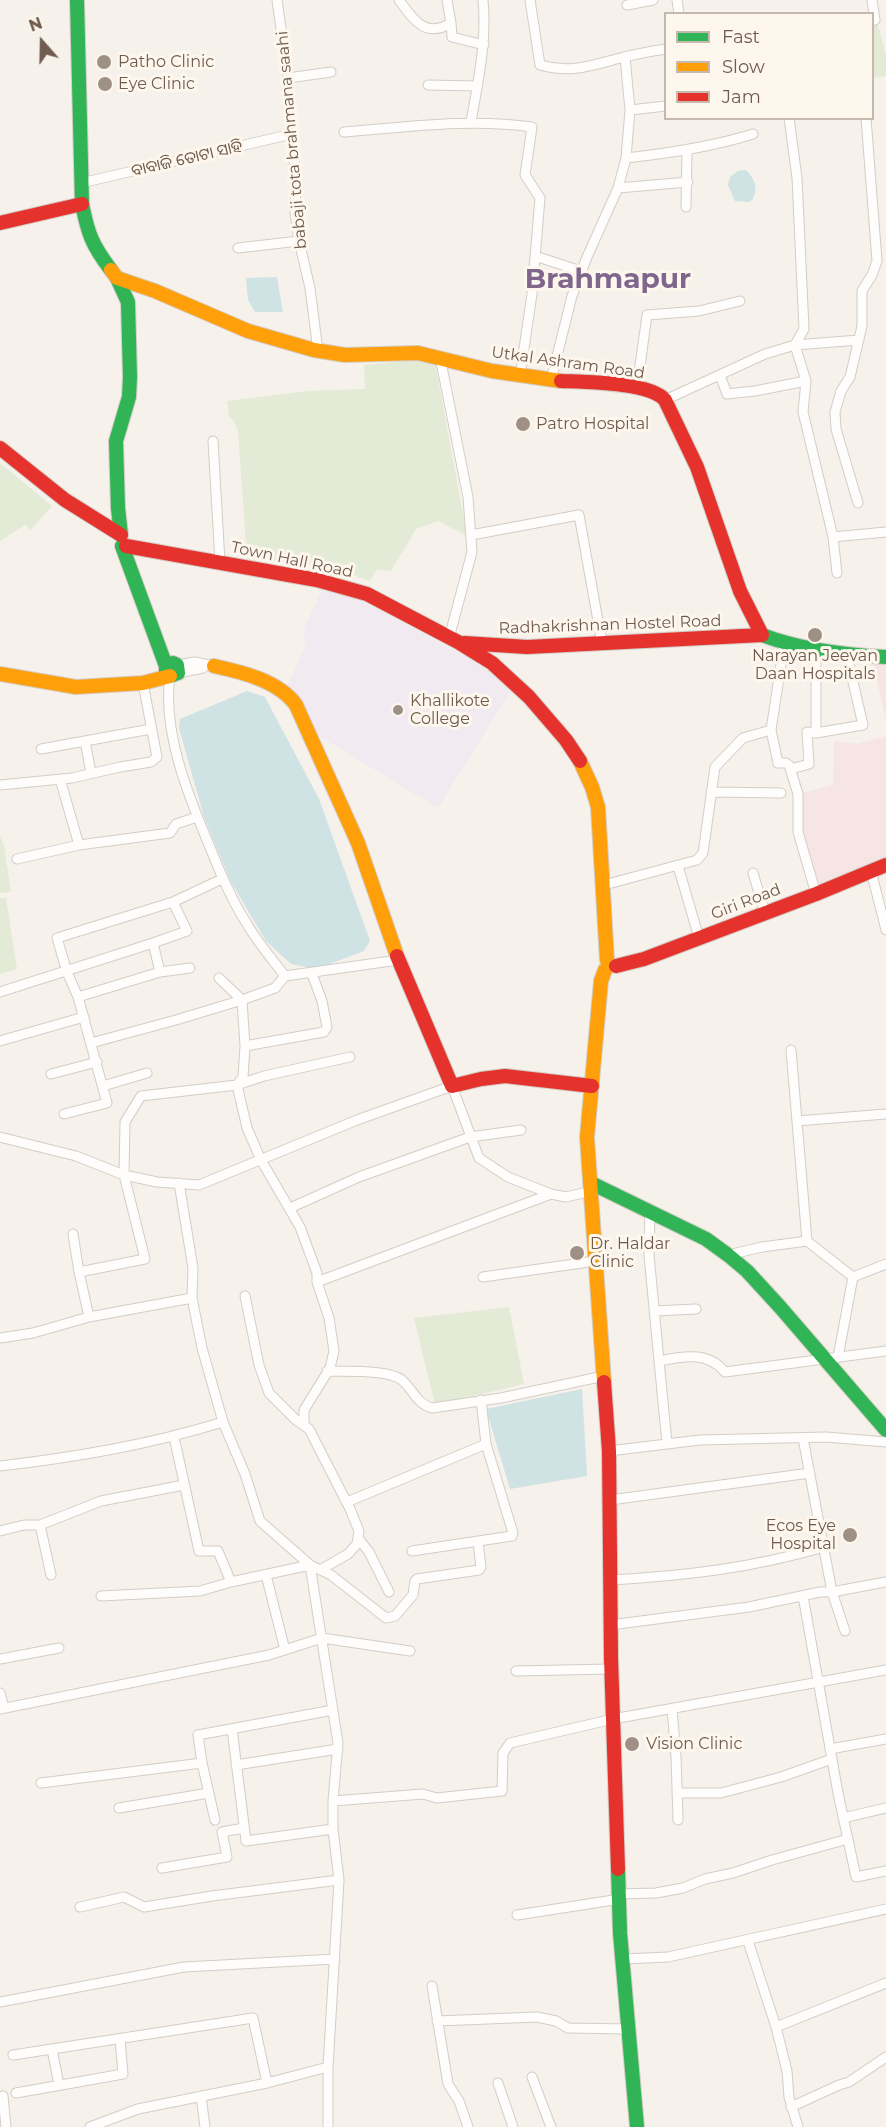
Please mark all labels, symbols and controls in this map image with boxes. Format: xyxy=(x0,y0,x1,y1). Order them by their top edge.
north arrow xyxy=(12,12,72,72)
legend xyxy=(664,12,874,120)
text: N xyxy=(26,13,45,36)
text: Fast xyxy=(722,26,760,48)
street label: babaji tota brahmana saahi xyxy=(273,30,311,250)
place label: Patho Clinic xyxy=(118,52,214,72)
marker: Patho Clinic xyxy=(95,53,113,71)
text: Slow xyxy=(722,56,765,78)
place label: Eye Clinic xyxy=(118,74,195,94)
marker: Eye Clinic xyxy=(96,75,114,93)
text: Jam xyxy=(722,86,761,108)
street label: ବାବାଜି ତୋଟା ସାହି xyxy=(130,137,244,181)
district label: Brahmapur xyxy=(525,263,691,297)
street label: Utkal Ashram Road xyxy=(490,343,646,383)
place label: Patro Hospital xyxy=(536,414,649,434)
marker: Patro Hospital xyxy=(514,415,532,433)
street label: Town Hall Road xyxy=(229,538,355,582)
street label: Radhakrishnan Hostel Road xyxy=(498,612,722,638)
marker: Narayan Jeevan Daan Hospitals xyxy=(806,626,824,644)
place label: Narayan Jeevan Daan Hospitals xyxy=(752,646,878,684)
place label: Khallikote College xyxy=(410,691,490,729)
marker: Khallikote College xyxy=(391,703,405,717)
street label: Giri Road xyxy=(708,880,784,924)
place label: Dr. Haldar Clinic xyxy=(590,1234,671,1272)
marker: Dr. Haldar Clinic xyxy=(568,1244,586,1262)
place label: Ecos Eye Hospital xyxy=(766,1516,836,1554)
marker: Ecos Eye Hospital xyxy=(841,1526,859,1544)
place label: Vision Clinic xyxy=(646,1734,742,1754)
marker: Vision Clinic xyxy=(623,1735,641,1753)

